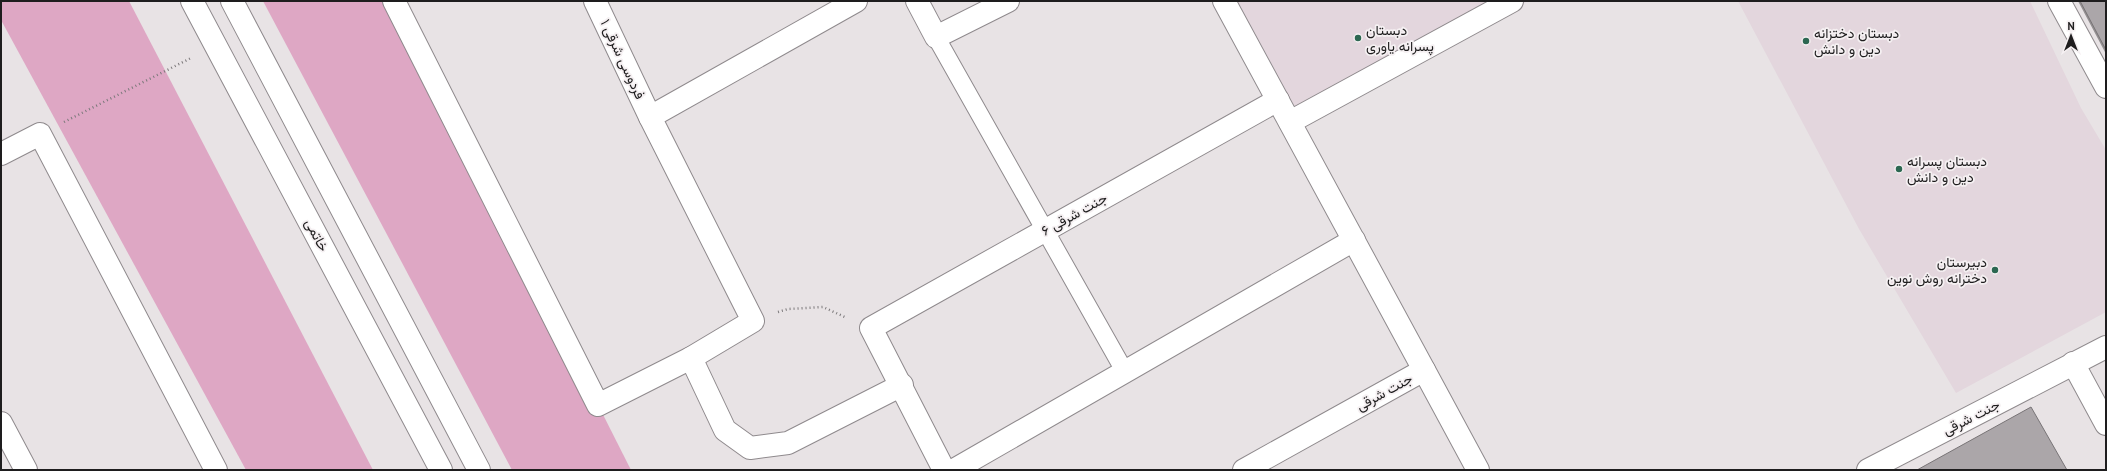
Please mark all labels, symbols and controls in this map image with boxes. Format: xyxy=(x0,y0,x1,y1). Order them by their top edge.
street label: فردوسی شرقی ۱ xyxy=(597,16,649,102)
north arrow xyxy=(2051,16,2091,56)
text: N xyxy=(2067,19,2075,33)
place label: دبستان پسرانه یاوری xyxy=(1366,21,1434,56)
place label: دبستان دختزانه دین و دانش xyxy=(1814,24,1900,58)
marker: دبستان پسرانه یاوری xyxy=(1353,33,1363,43)
marker: دبستان دختزانه دین و دانش xyxy=(1801,36,1811,46)
place label: دبستان پسرانه دین و دانش xyxy=(1907,152,1987,186)
marker: دبستان پسرانه دین و دانش xyxy=(1894,164,1904,174)
street label: جنت شرقی ۶ xyxy=(1038,189,1110,239)
street label: خاتمی xyxy=(301,215,333,255)
place label: دبیرستان دخترانه روش نوین xyxy=(1887,253,1987,287)
marker: دبیرستان دخترانه روش نوین xyxy=(1990,265,2000,275)
street label: جنت شرقی xyxy=(1353,369,1415,415)
street label: جنت شرقی xyxy=(1939,395,2003,439)

